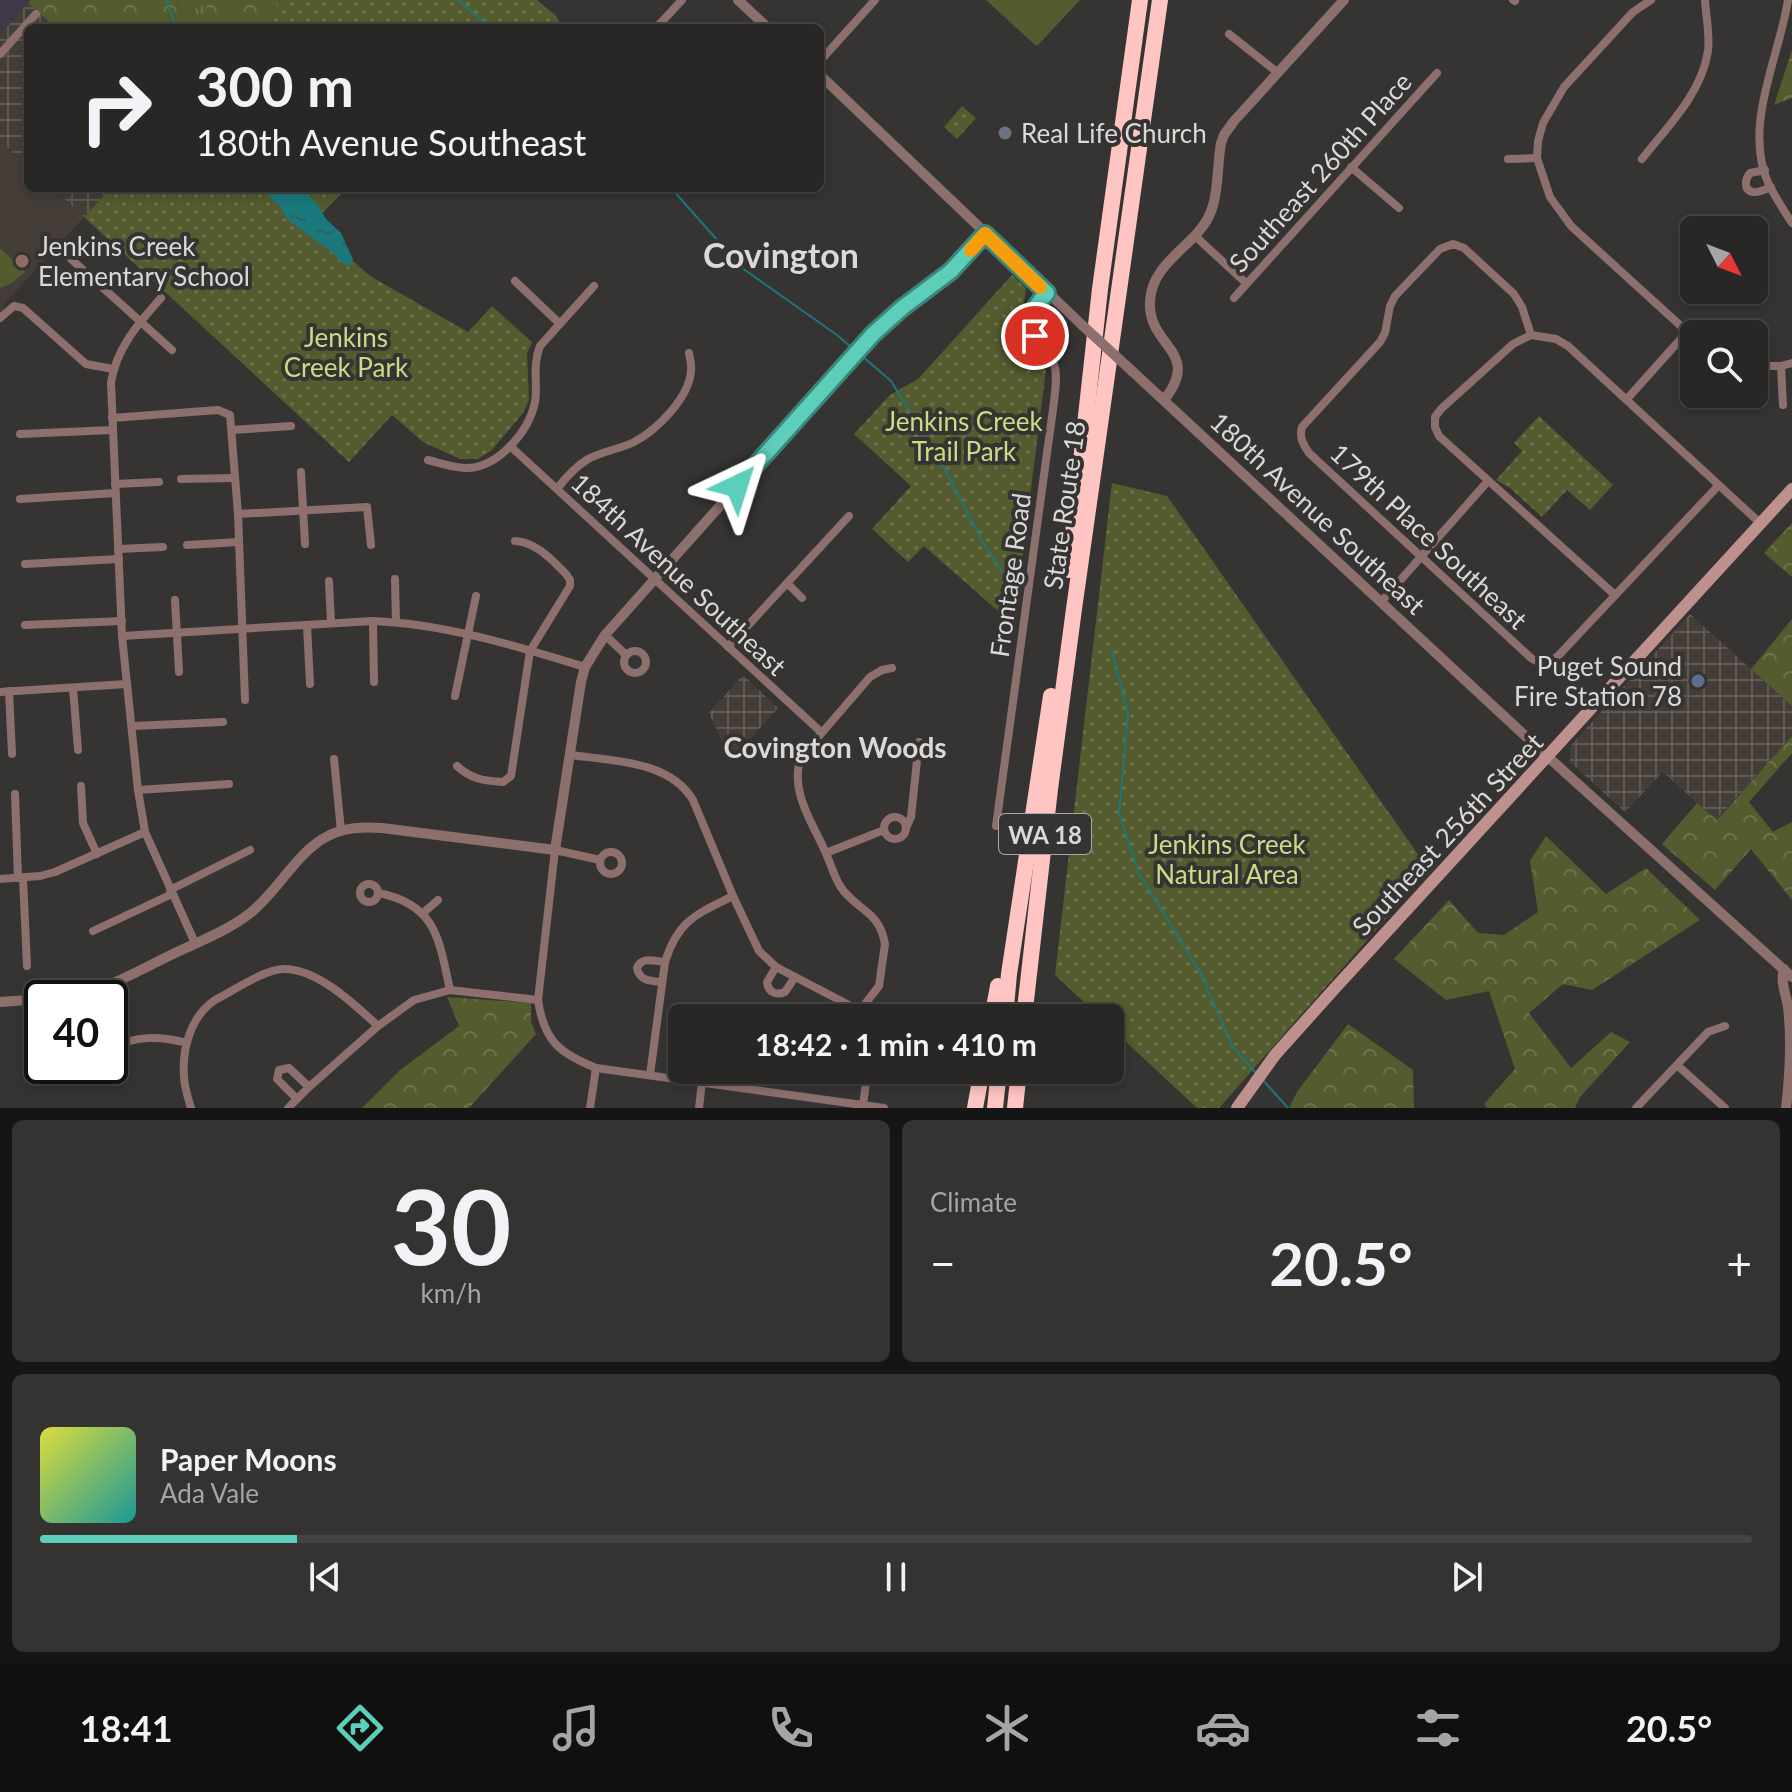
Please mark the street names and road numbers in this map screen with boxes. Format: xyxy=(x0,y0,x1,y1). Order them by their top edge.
street label: Southeast 260th Place xyxy=(1222,66,1418,278)
street label: 180th Avenue Southeast xyxy=(1204,405,1432,621)
street label: State Route 18 xyxy=(1036,419,1092,591)
street label: 179th Place Southeast xyxy=(1324,437,1534,636)
street label: 184th Avenue Southeast xyxy=(565,466,793,682)
street label: Frontage Road xyxy=(983,491,1037,659)
street label: Southeast 256th Street xyxy=(1345,726,1550,942)
road number: WA 18 xyxy=(999,814,1091,854)

